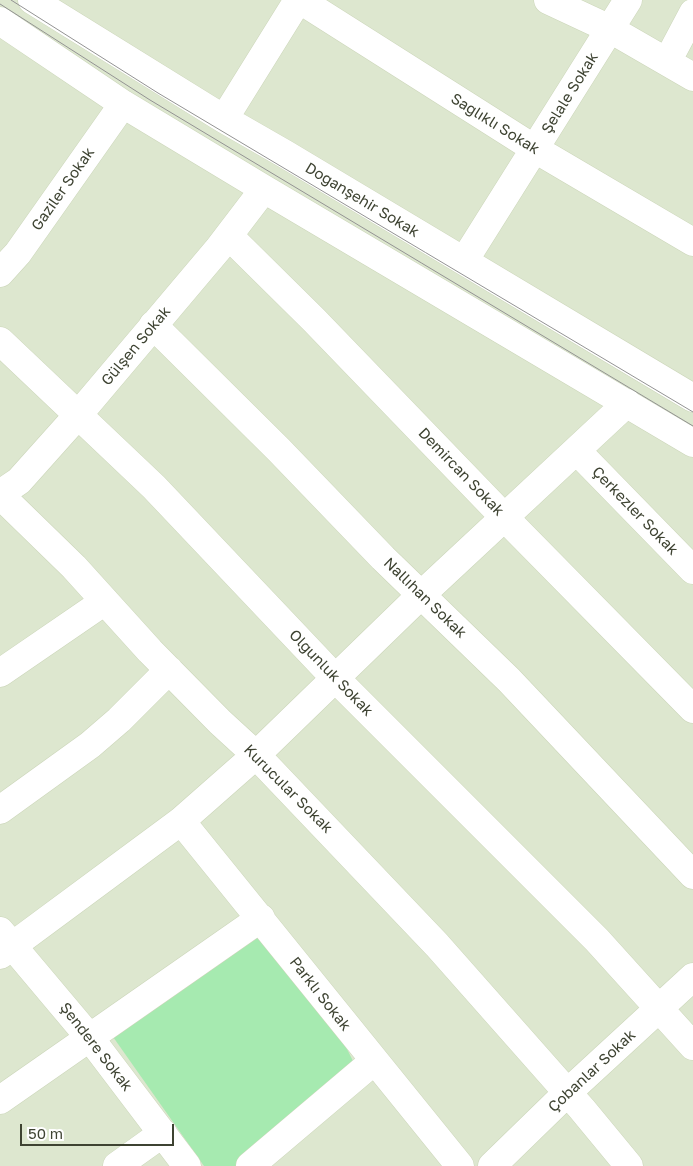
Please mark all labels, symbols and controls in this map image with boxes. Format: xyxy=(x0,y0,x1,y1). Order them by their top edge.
street label: Şelale Sokak xyxy=(538,49,602,137)
street label: Sağlıklı Sokak xyxy=(447,90,543,158)
street label: Gaziler Sokak xyxy=(28,144,98,234)
street label: Doğanşehir Sokak xyxy=(302,159,422,241)
street label: Gülşen Sokak xyxy=(98,303,174,389)
street label: Demircan Sokak xyxy=(414,424,508,520)
street label: Çerkezler Sokak xyxy=(588,463,682,559)
street label: Nallıhan Sokak xyxy=(380,554,470,642)
street label: Olgunluk Sokak xyxy=(285,626,377,720)
street label: Kurucular Sokak xyxy=(240,741,336,837)
street label: Parklı Sokak xyxy=(286,953,354,1035)
street label: Şendere Sokak xyxy=(56,999,136,1095)
street label: Çobanlar Sokak xyxy=(545,1026,639,1116)
scale bar xyxy=(22,1114,176,1146)
text: 50 m xyxy=(28,1124,63,1142)

